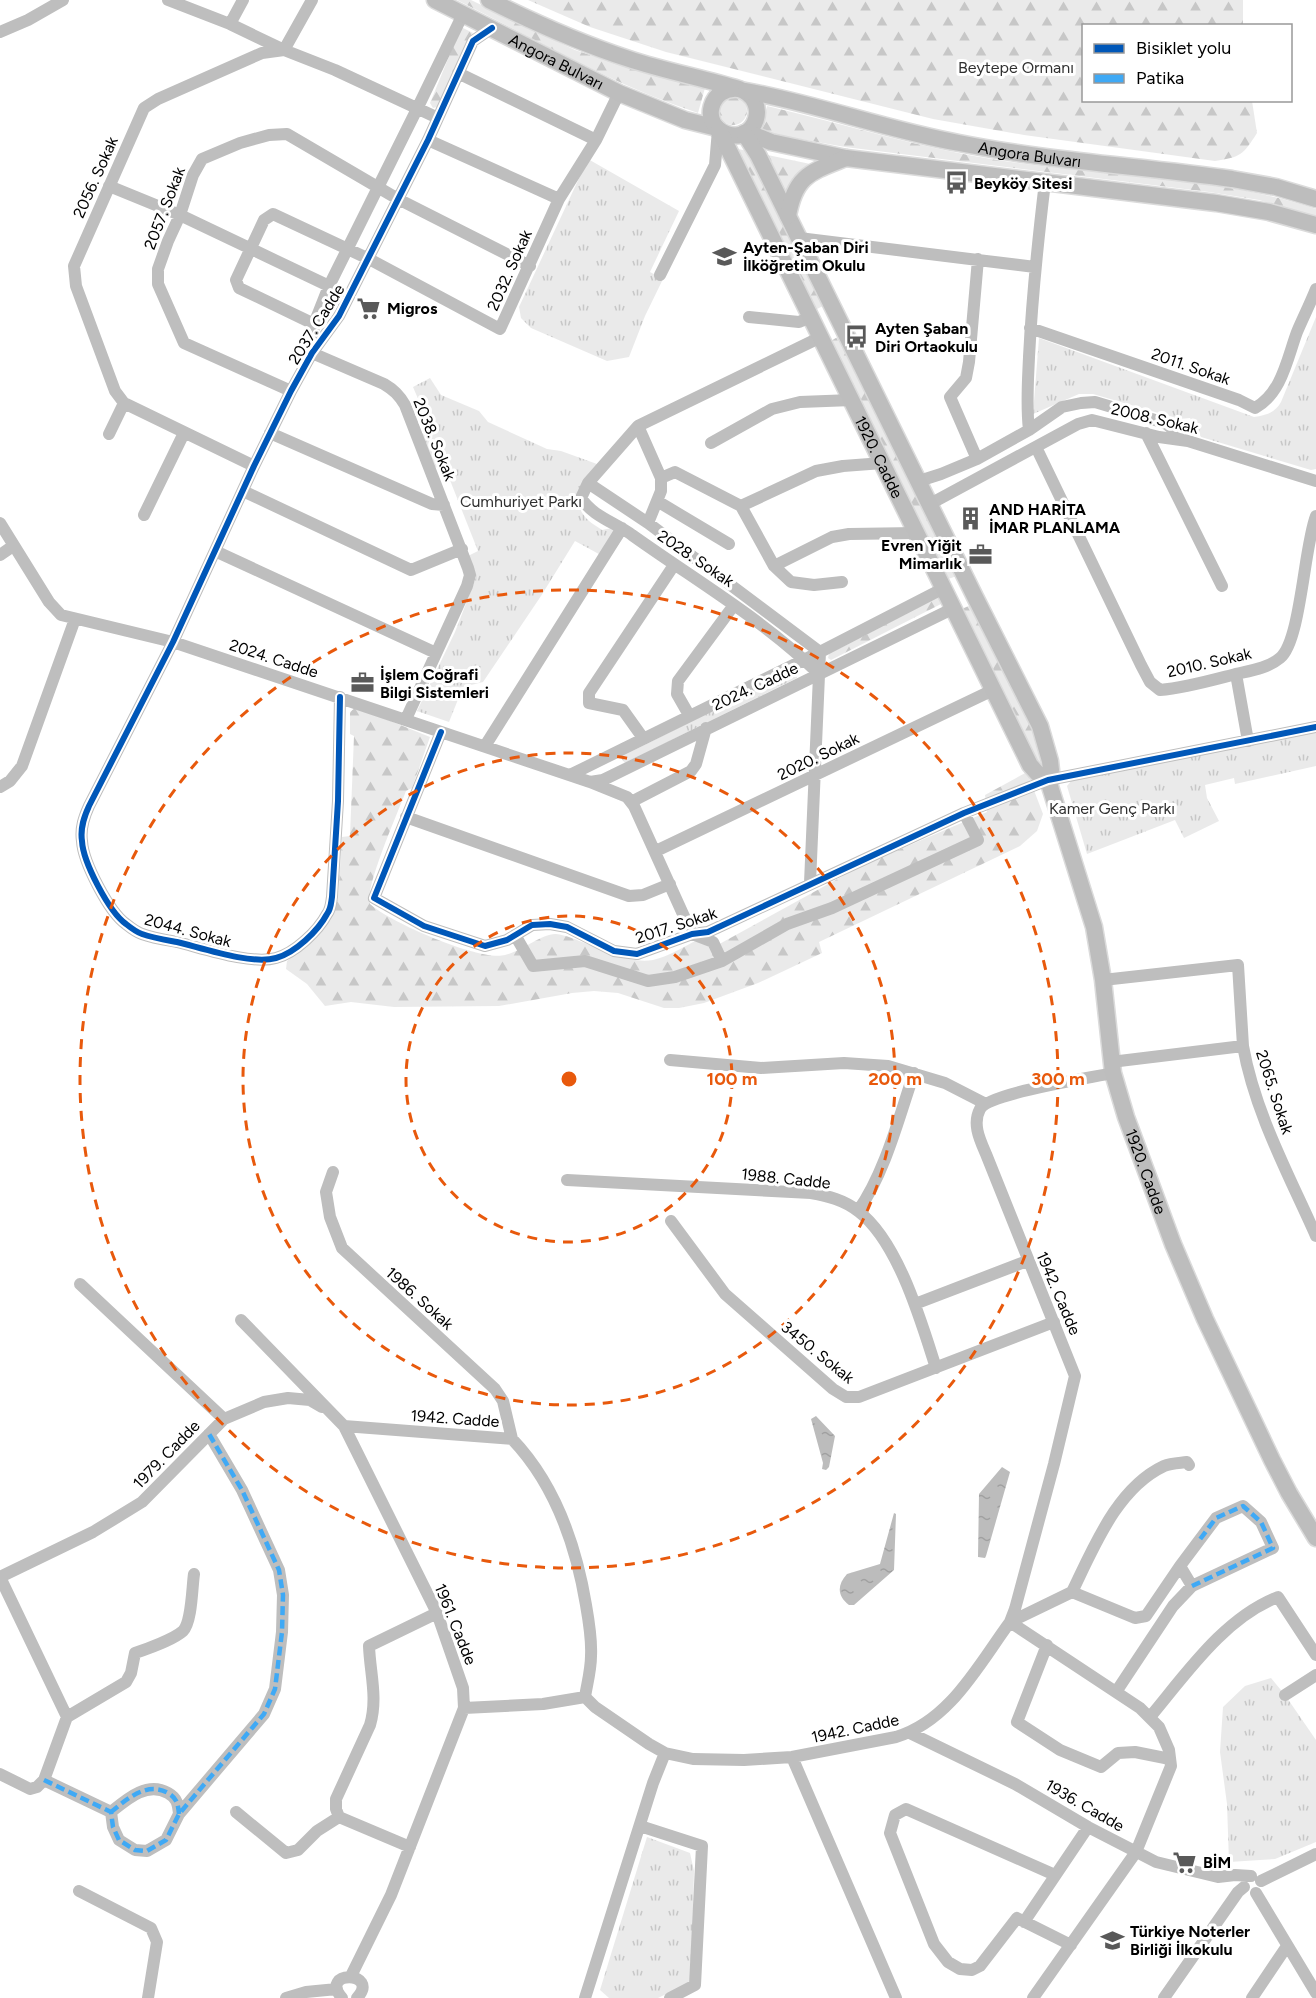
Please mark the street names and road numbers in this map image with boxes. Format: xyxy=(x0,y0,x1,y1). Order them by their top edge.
street label: Angora Bulvarı xyxy=(506,30,607,94)
street label: 2056. Sokak xyxy=(69,133,122,221)
street label: Angora Bulvarı xyxy=(977,138,1082,171)
street label: 2057. Sokak xyxy=(140,164,189,252)
street label: 2032. Sokak xyxy=(483,227,536,314)
street label: 2037. Cadde xyxy=(284,280,349,368)
street label: 2011. Sokak xyxy=(1149,344,1233,389)
street label: 2038. Sokak xyxy=(409,395,460,484)
street label: 2008. Sokak xyxy=(1109,399,1201,438)
street label: 1920. Cadde xyxy=(850,413,907,502)
street label: 2028. Sokak xyxy=(654,526,738,591)
street label: 2024. Cadde xyxy=(227,635,321,682)
street label: 2010. Sokak xyxy=(1165,644,1253,681)
street label: 2024. Cadde xyxy=(709,658,801,715)
street label: 2020. Sokak xyxy=(774,728,862,784)
street label: 2017. Sokak xyxy=(633,903,719,948)
street label: 2044. Sokak xyxy=(142,910,234,951)
street label: 2065. Sokak xyxy=(1252,1048,1297,1137)
street label: 1920. Cadde xyxy=(1121,1126,1170,1217)
street label: 1988. Cadde xyxy=(740,1164,832,1193)
street label: 1942. Cadde xyxy=(1032,1249,1085,1338)
street label: 1986. Sokak xyxy=(382,1263,458,1334)
street label: 3450. Sokak xyxy=(778,1317,858,1388)
street label: 1942. Cadde xyxy=(410,1406,500,1431)
street label: 1979. Cadde xyxy=(129,1416,204,1493)
street label: 1961. Cadde xyxy=(431,1581,481,1668)
street label: 1942. Cadde xyxy=(810,1710,901,1747)
street label: 1936. Cadde xyxy=(1042,1775,1128,1836)

